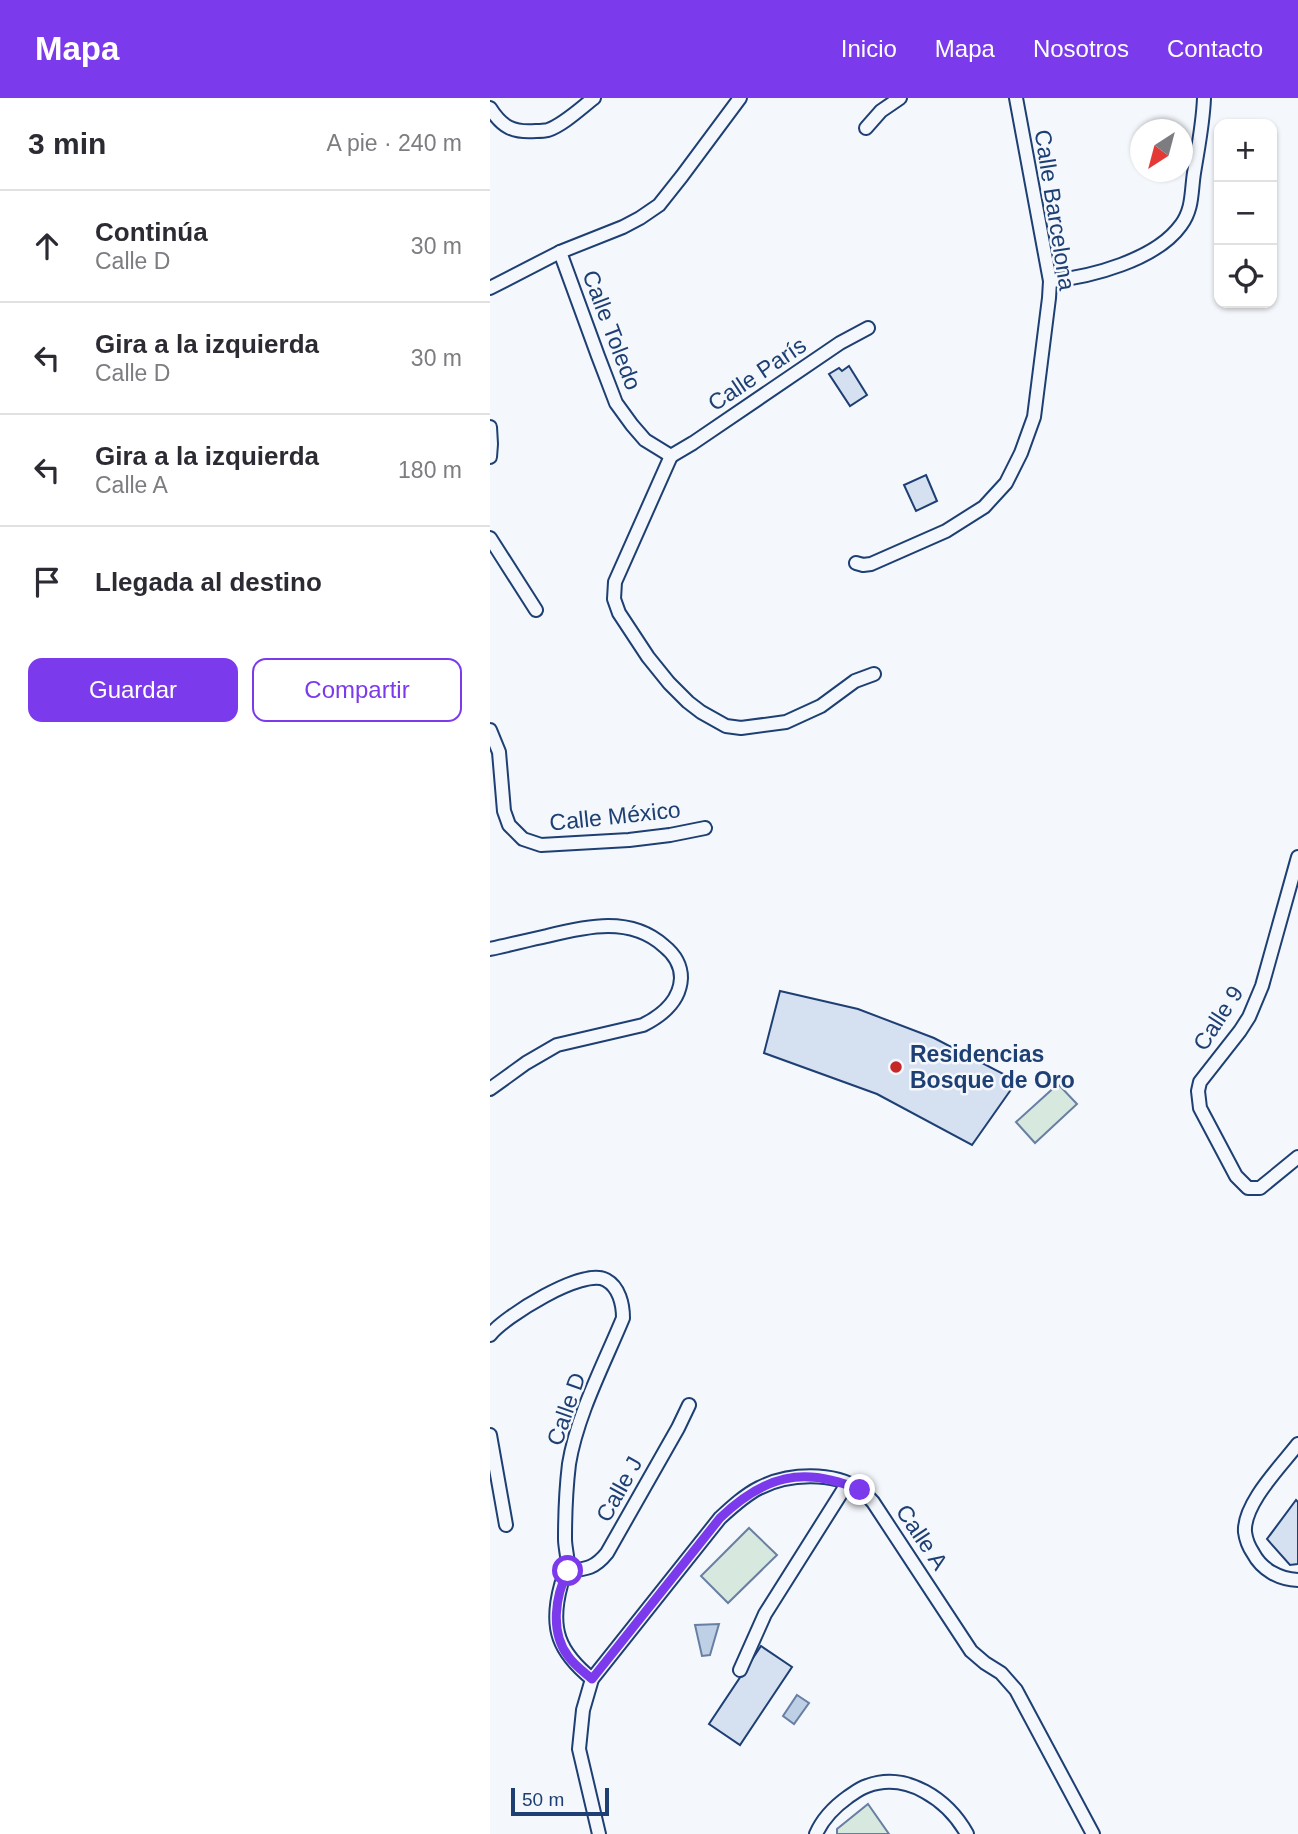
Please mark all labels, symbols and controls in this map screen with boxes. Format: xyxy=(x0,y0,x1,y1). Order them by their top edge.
text: Mapa xyxy=(35,30,119,67)
text: Inicio xyxy=(841,35,897,62)
text: Mapa xyxy=(935,35,995,62)
text: Nosotros xyxy=(1033,35,1129,62)
text: Contacto xyxy=(1167,35,1263,62)
north arrow xyxy=(1130,119,1193,182)
map controls xyxy=(1214,119,1277,308)
button: + xyxy=(1214,119,1277,182)
text: 3 min xyxy=(28,127,106,160)
street label: Calle Barcelona xyxy=(1029,128,1081,292)
text: A pie · 240 m xyxy=(326,130,462,156)
button: − xyxy=(1214,182,1277,245)
text: Continúa xyxy=(95,217,208,247)
icon: ahead xyxy=(28,227,66,265)
text: 30 m xyxy=(411,233,462,259)
button: locate xyxy=(1214,245,1277,308)
text: Calle D xyxy=(95,248,170,274)
street label: Calle Toledo xyxy=(577,266,647,394)
text: Gira a la izquierda xyxy=(95,329,319,359)
street label: Calle París xyxy=(703,332,811,416)
icon: left xyxy=(28,339,66,377)
text: 30 m xyxy=(411,345,462,371)
text: Calle D xyxy=(95,360,170,386)
text: Gira a la izquierda xyxy=(95,441,319,471)
icon: left xyxy=(28,451,66,489)
text: 180 m xyxy=(398,457,462,483)
text: Calle A xyxy=(95,472,168,498)
icon: arrive xyxy=(28,563,66,601)
text: Llegada al destino xyxy=(95,567,322,597)
button: Guardar xyxy=(28,658,238,722)
button: Compartir xyxy=(252,658,462,722)
street label: Calle México xyxy=(548,796,682,836)
street label: Calle 9 xyxy=(1188,981,1248,1055)
place label: Residencias Bosque de Oro xyxy=(910,1041,1075,1093)
marker: Residencias Bosque de Oro xyxy=(888,1059,904,1075)
street label: Calle D xyxy=(541,1369,591,1449)
street label: Calle J xyxy=(591,1452,647,1526)
route end xyxy=(844,1474,875,1505)
street label: Calle A xyxy=(891,1500,954,1575)
route start xyxy=(552,1555,583,1586)
scale bar xyxy=(511,1785,609,1817)
text: 50 m xyxy=(522,1789,564,1810)

